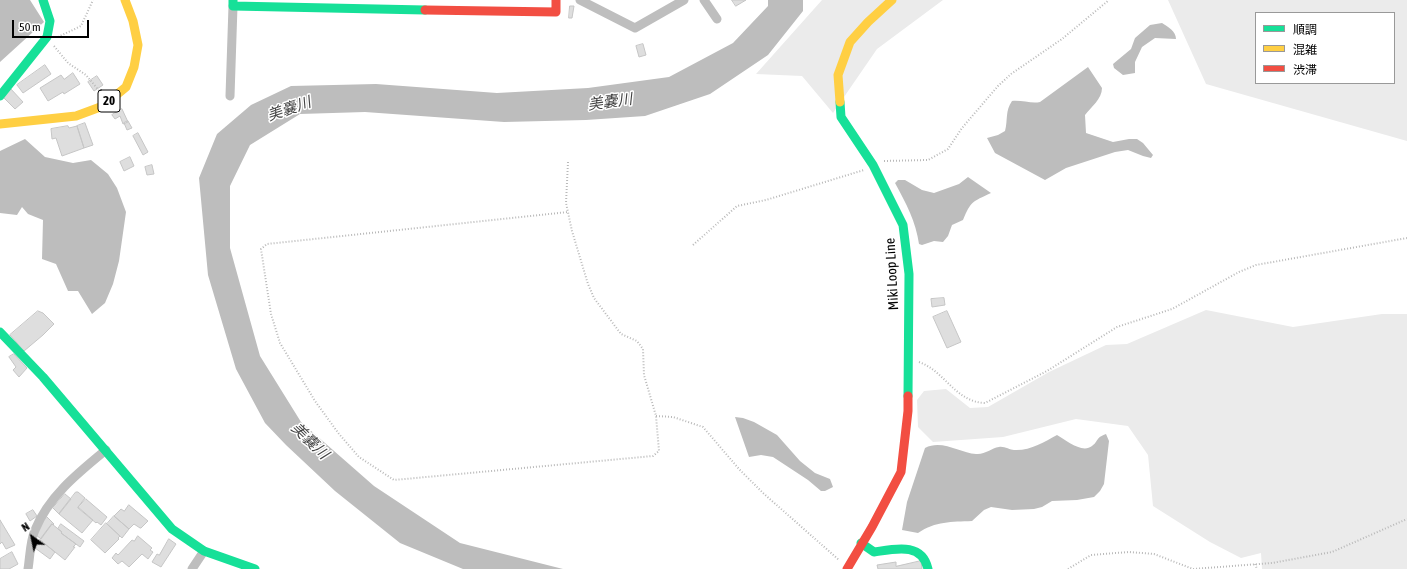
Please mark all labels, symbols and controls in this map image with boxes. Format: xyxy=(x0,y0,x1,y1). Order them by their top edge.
scale bar xyxy=(14,12,91,38)
legend xyxy=(1255,12,1395,84)
text: 50 m xyxy=(19,20,41,34)
text: 順調 xyxy=(1293,23,1317,37)
text: 混雑 xyxy=(1293,43,1317,57)
text: 渋滞 xyxy=(1293,63,1317,77)
road number: 20 xyxy=(98,90,120,112)
water label: 美嚢川 xyxy=(586,90,634,114)
water label: 美嚢川 xyxy=(265,93,313,125)
street label: Miki Loop Line xyxy=(882,237,902,311)
water label: 美嚢川 xyxy=(288,419,332,463)
north arrow xyxy=(12,517,52,557)
text: N xyxy=(19,520,31,534)

